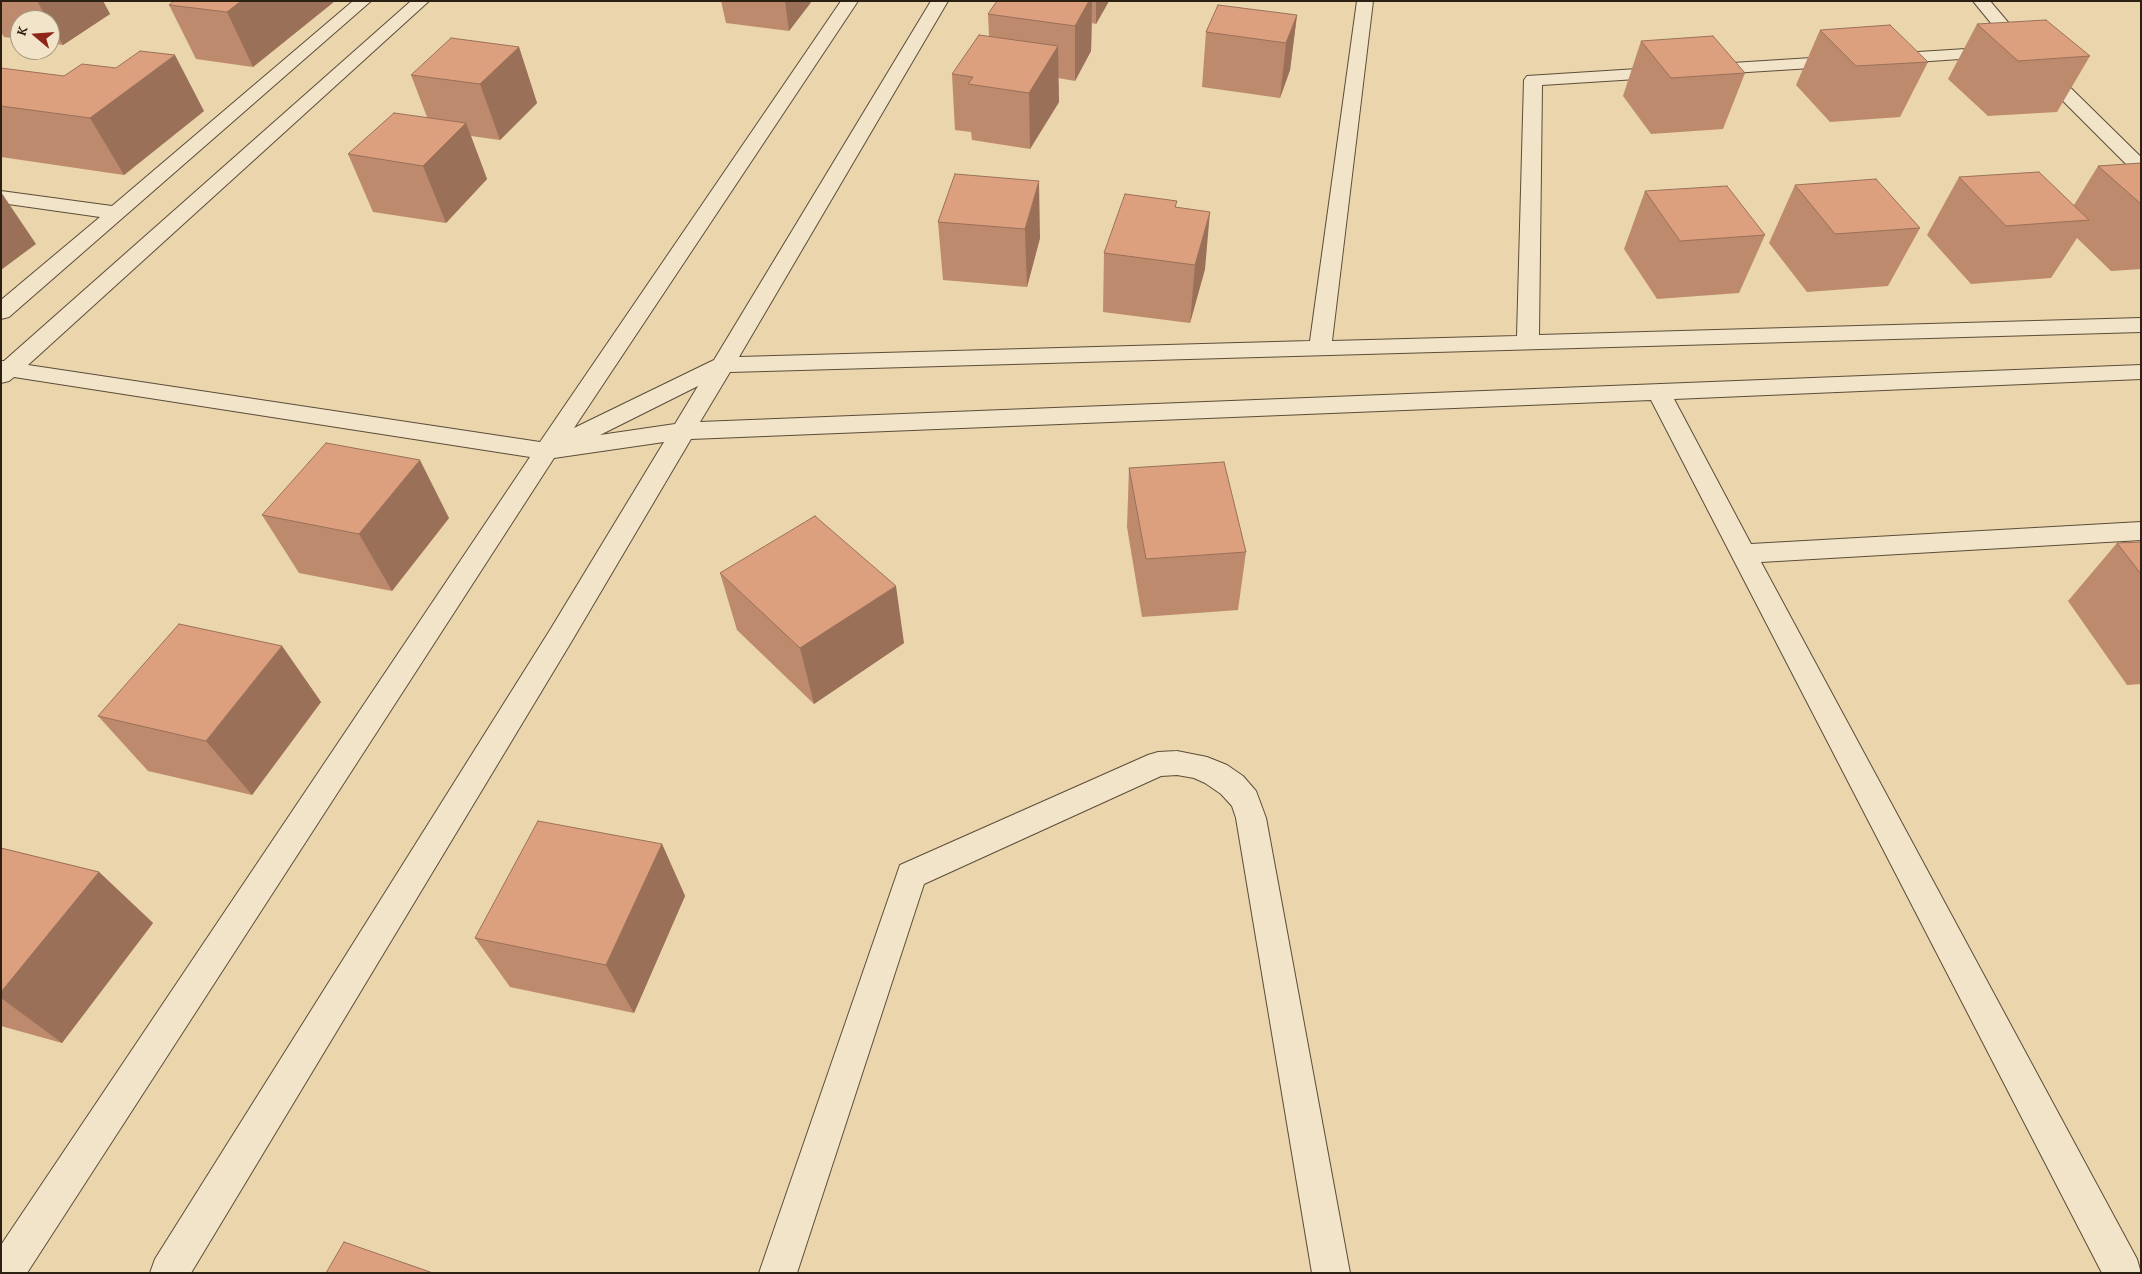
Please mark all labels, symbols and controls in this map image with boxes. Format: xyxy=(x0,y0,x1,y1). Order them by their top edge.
north arrow xyxy=(10,10,60,60)
text: K xyxy=(11,23,33,38)

